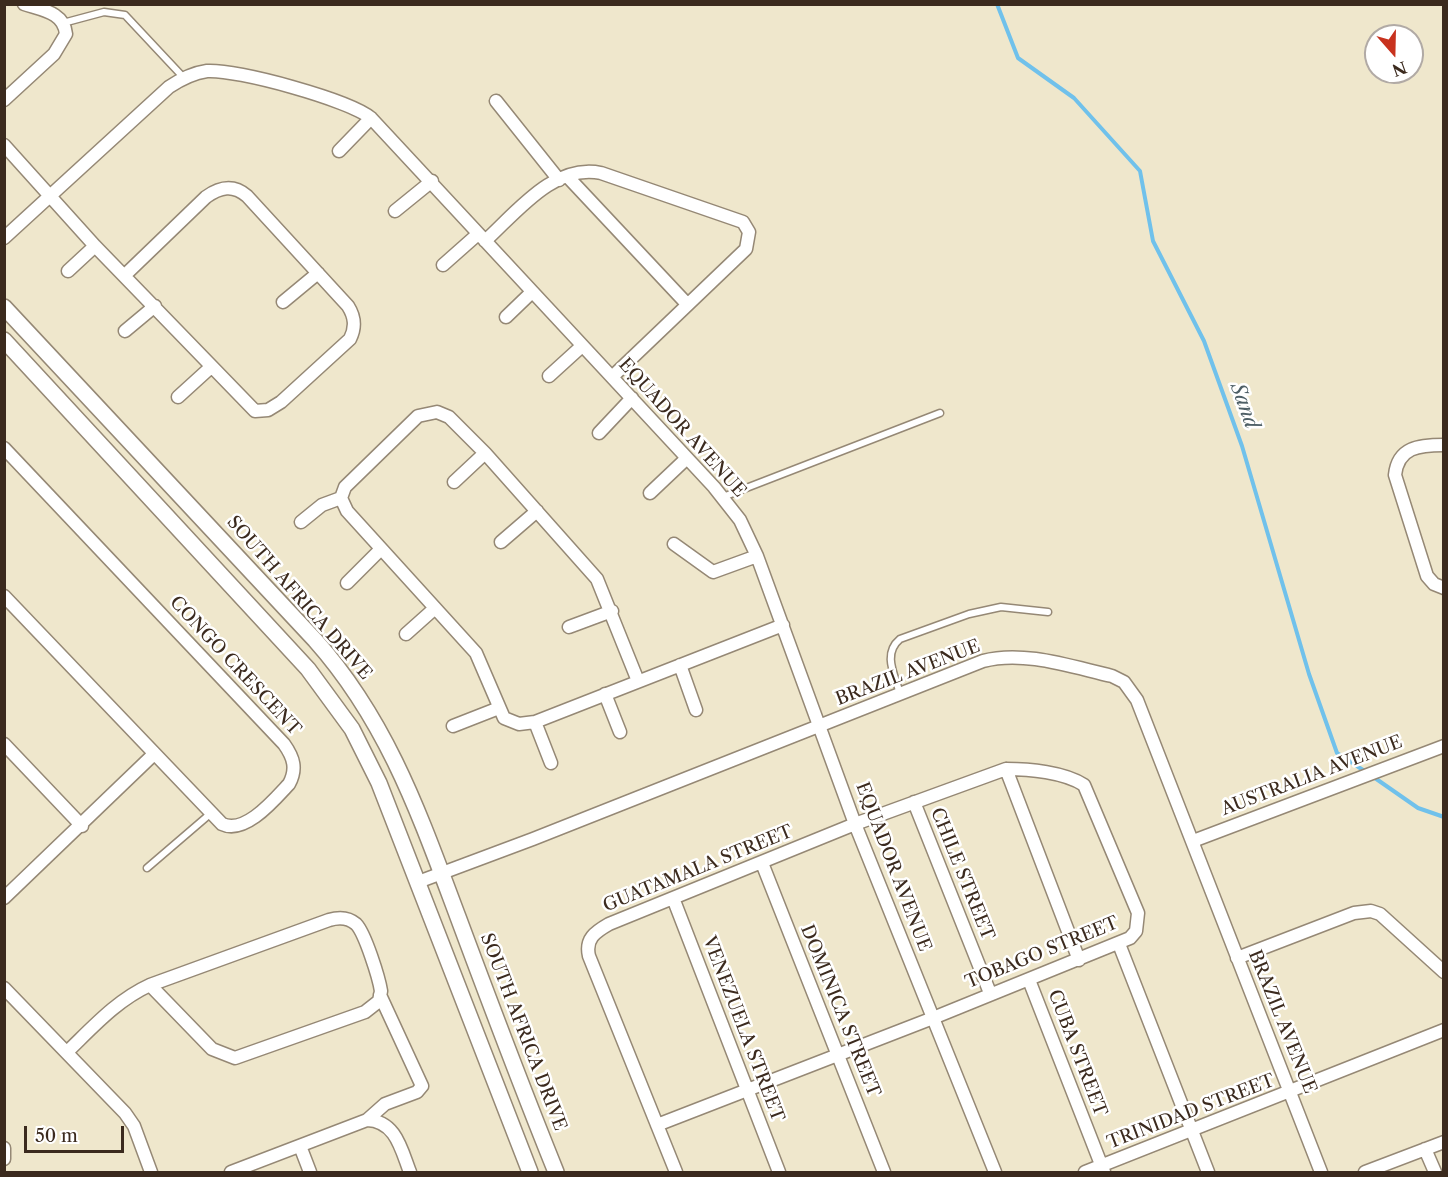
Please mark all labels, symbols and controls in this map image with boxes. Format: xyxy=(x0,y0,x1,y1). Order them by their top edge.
north arrow xyxy=(1364,24,1424,84)
text: N xyxy=(1390,57,1409,81)
street label: EQUADOR AVENUE xyxy=(614,354,750,502)
water label: Sand xyxy=(1225,380,1263,432)
street label: SOUTH AFRICA DRIVE xyxy=(222,512,376,684)
street label: CONGO CRESCENT xyxy=(165,592,305,740)
street label: BRAZIL AVENUE xyxy=(833,636,983,710)
street label: AUSTRALIA AVENUE xyxy=(1218,731,1406,821)
street label: EQUADOR AVENUE xyxy=(851,779,935,955)
street label: CHILE STREET xyxy=(926,805,998,943)
street label: GUATAMALA STREET xyxy=(600,821,796,917)
street label: TOBAGO STREET xyxy=(962,912,1122,994)
street label: DOMINICA STREET xyxy=(796,922,884,1100)
street label: SOUTH AFRICA DRIVE xyxy=(475,930,571,1134)
street label: VENEZUELA STREET xyxy=(698,933,788,1125)
street label: BRAZIL AVENUE xyxy=(1243,947,1321,1097)
street label: CUBA STREET xyxy=(1043,987,1111,1119)
street label: TRINIDAD STREET xyxy=(1104,1070,1278,1154)
scale bar xyxy=(27,1114,128,1152)
text: 50 m xyxy=(35,1125,78,1147)

